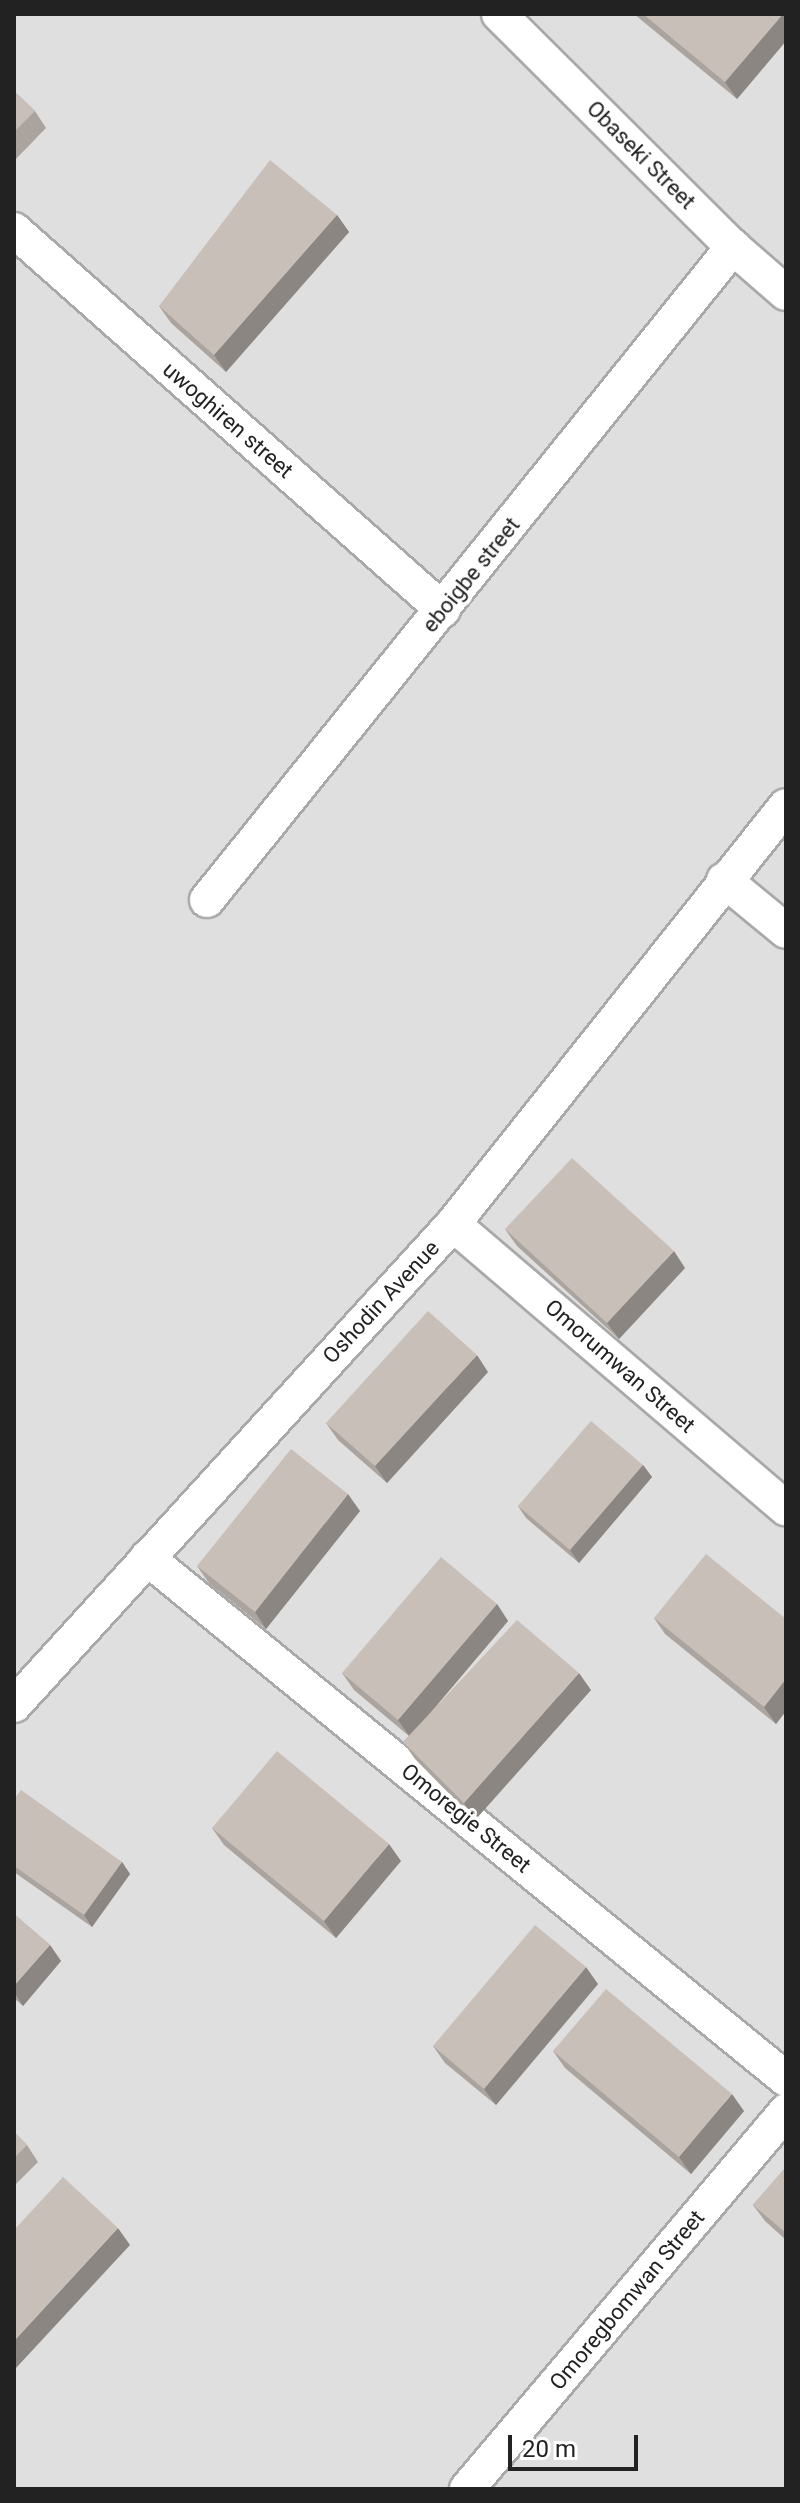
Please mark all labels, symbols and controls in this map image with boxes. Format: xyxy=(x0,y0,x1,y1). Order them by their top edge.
street label: Obaseki Street xyxy=(581,95,701,215)
street label: uwoghiren street xyxy=(157,356,299,484)
street label: eboigbe street xyxy=(417,512,525,638)
street label: Oshodin Avenue xyxy=(317,1235,445,1369)
street label: Omorumwan Street xyxy=(540,1294,700,1438)
street label: Omoregie Street xyxy=(396,1758,536,1878)
street label: Omoregbomwan Street xyxy=(544,2205,710,2395)
scale bar xyxy=(512,2419,642,2469)
text: 20 m xyxy=(522,2435,576,2463)

